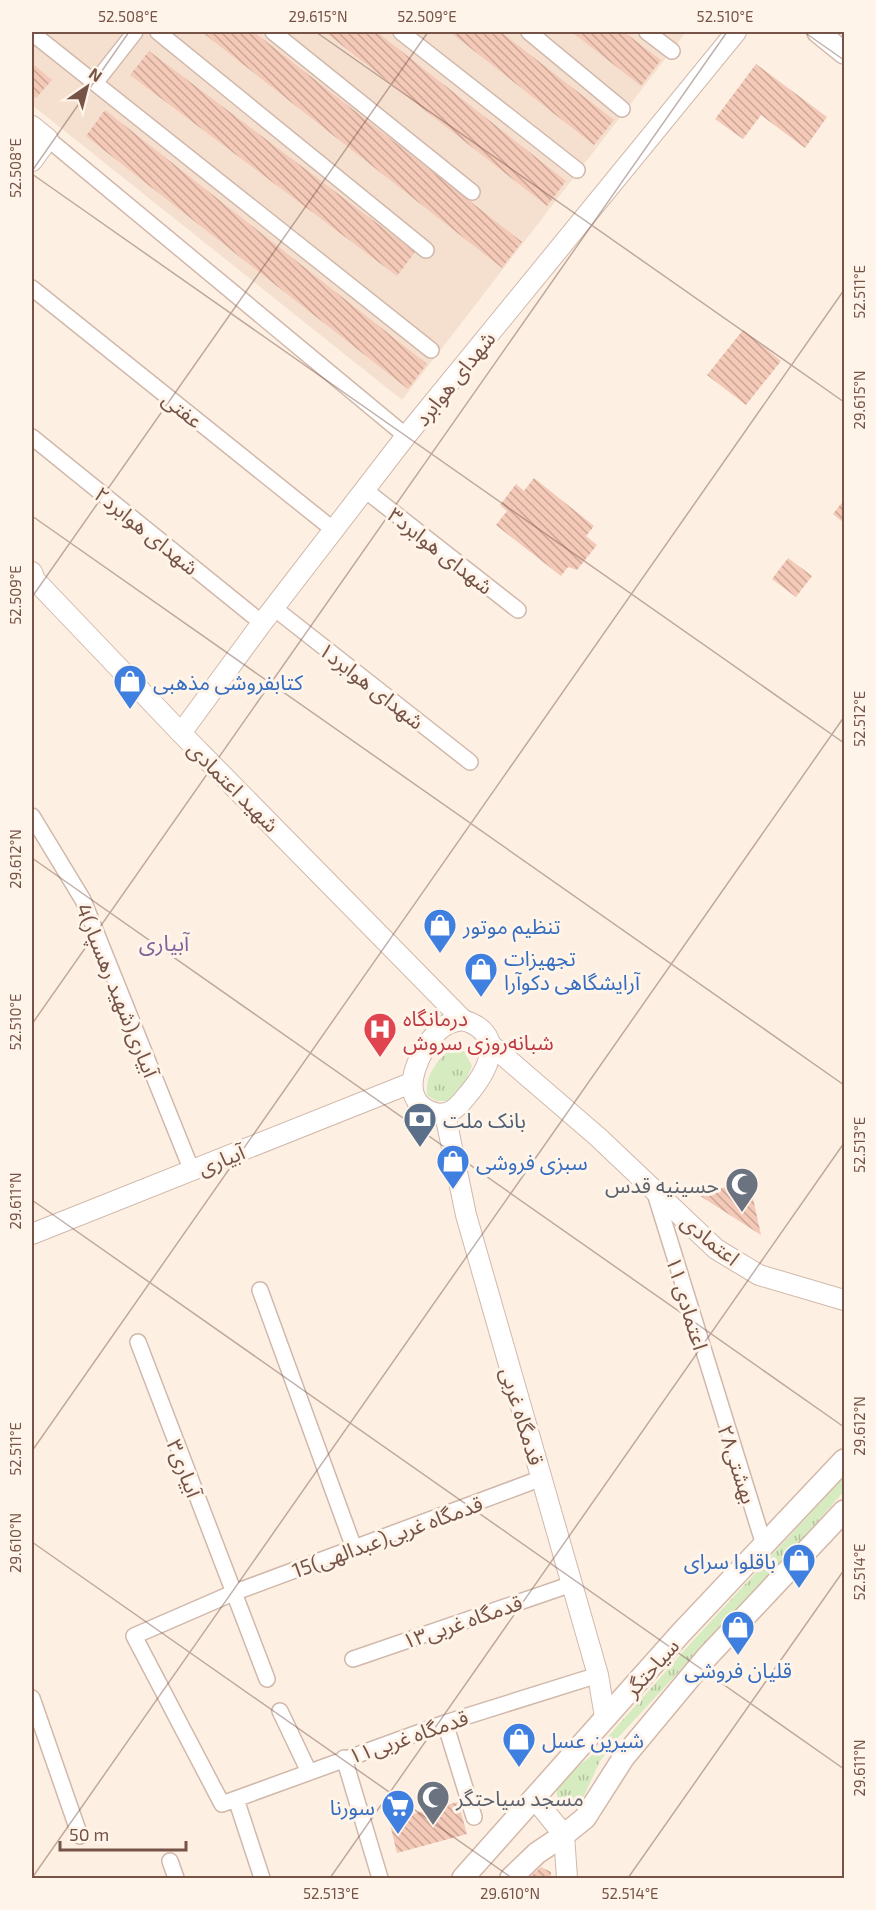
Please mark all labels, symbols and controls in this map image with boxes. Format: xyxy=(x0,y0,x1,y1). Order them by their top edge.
text: 52.508°E xyxy=(98,7,158,25)
text: 29.615°N xyxy=(288,7,348,25)
text: 52.509°E xyxy=(397,7,457,25)
text: 52.510°E xyxy=(697,7,753,25)
north arrow xyxy=(57,57,117,117)
text: N xyxy=(86,63,106,85)
text: 52.508°E xyxy=(6,138,24,198)
text: 52.511°E xyxy=(850,265,868,319)
street label: شهدای هوابرد xyxy=(408,326,500,431)
text: 29.615°N xyxy=(850,370,868,430)
street label: عفتی xyxy=(157,385,208,433)
street label: شهدای هوابرد۲ xyxy=(89,481,204,580)
street label: ۳شهدای هوابرد xyxy=(383,501,498,600)
text: 52.509°E xyxy=(6,565,24,625)
street label: شهدای هوابرد۱ xyxy=(314,636,429,735)
shop icon: کتابفروشی مذهبی xyxy=(112,663,148,710)
place label: کتابفروشی مذهبی xyxy=(153,669,303,695)
text: 52.512°E xyxy=(850,691,868,747)
street label: شهید اعتمادی xyxy=(183,735,285,837)
text: 29.612°N xyxy=(6,829,24,889)
street label: 4آبیاری(شهید رهسپار) xyxy=(70,899,165,1082)
shop icon: تنظیم موتور xyxy=(422,907,458,954)
place label: تنظیم موتور xyxy=(462,913,561,942)
district label: آبیاری xyxy=(139,929,191,957)
place label: تجهیزات آرایشگاهی دکوآرا xyxy=(504,945,641,995)
shop icon: تجهیزات آرایشگاهی دکوآرا xyxy=(463,951,499,998)
text: 52.510°E xyxy=(6,994,24,1050)
place label: درمانگاه شبانه‌روزی سروش xyxy=(403,1005,554,1055)
hospital icon: درمانگاه شبانه‌روزی سروش xyxy=(362,1011,398,1058)
bank icon: بانک ملت xyxy=(402,1101,438,1148)
place label: بانک ملت xyxy=(443,1107,526,1132)
text: 52.513°E xyxy=(850,1117,868,1173)
street label: آبیاری xyxy=(194,1138,249,1181)
shop icon: سبزی فروشی xyxy=(435,1143,471,1190)
place label: سبزی فروشی xyxy=(476,1149,588,1175)
mosque icon: حسینیه قدس xyxy=(724,1166,760,1213)
place label: حسینیه قدس xyxy=(605,1172,719,1198)
text: 29.611°N xyxy=(6,1173,24,1230)
street label: اعتمادی xyxy=(676,1208,745,1271)
street label: ۱۱ اعتمادی xyxy=(661,1253,714,1353)
street label: قدمگاه غربی xyxy=(495,1364,550,1468)
text: 29.612°N xyxy=(850,1396,868,1456)
street label: ۲۸بهشتی xyxy=(713,1421,762,1507)
text: 52.511°E xyxy=(6,1422,24,1476)
street label: آبیاری۳ xyxy=(162,1435,208,1502)
street label: 15قدمگاه غربی(عبدالهی) xyxy=(288,1490,486,1583)
text: 29.610°N xyxy=(6,1513,24,1573)
shop icon: باقلوا سرای xyxy=(781,1542,817,1589)
text: 52.514°E xyxy=(850,1544,868,1601)
place label: باقلوا سرای xyxy=(684,1548,776,1574)
street label: قدمگاه غربی۱۳ xyxy=(399,1589,525,1654)
shop icon: قلیان فروشی xyxy=(720,1609,756,1656)
street label: سیاحتگر xyxy=(618,1633,684,1703)
place label: قلیان فروشی xyxy=(684,1657,792,1683)
street label: قدمگاه غربی۱۱ xyxy=(345,1704,471,1769)
shop icon: شیرین عسل xyxy=(501,1721,537,1768)
place label: شیرین عسل xyxy=(542,1727,644,1753)
text: 29.611°N xyxy=(850,1740,868,1797)
mosque icon: مسجد سیاحتگر xyxy=(415,1779,451,1826)
place label: مسجد سیاحتگر xyxy=(455,1785,584,1811)
supermarket icon: سورنا xyxy=(380,1788,416,1835)
place label: سورنا xyxy=(330,1794,375,1820)
scale bar xyxy=(60,1814,186,1852)
text: 50 m xyxy=(69,1823,109,1845)
text: 52.513°E xyxy=(303,1884,359,1902)
text: 29.610°N xyxy=(480,1884,540,1902)
text: 52.514°E xyxy=(602,1884,659,1902)

